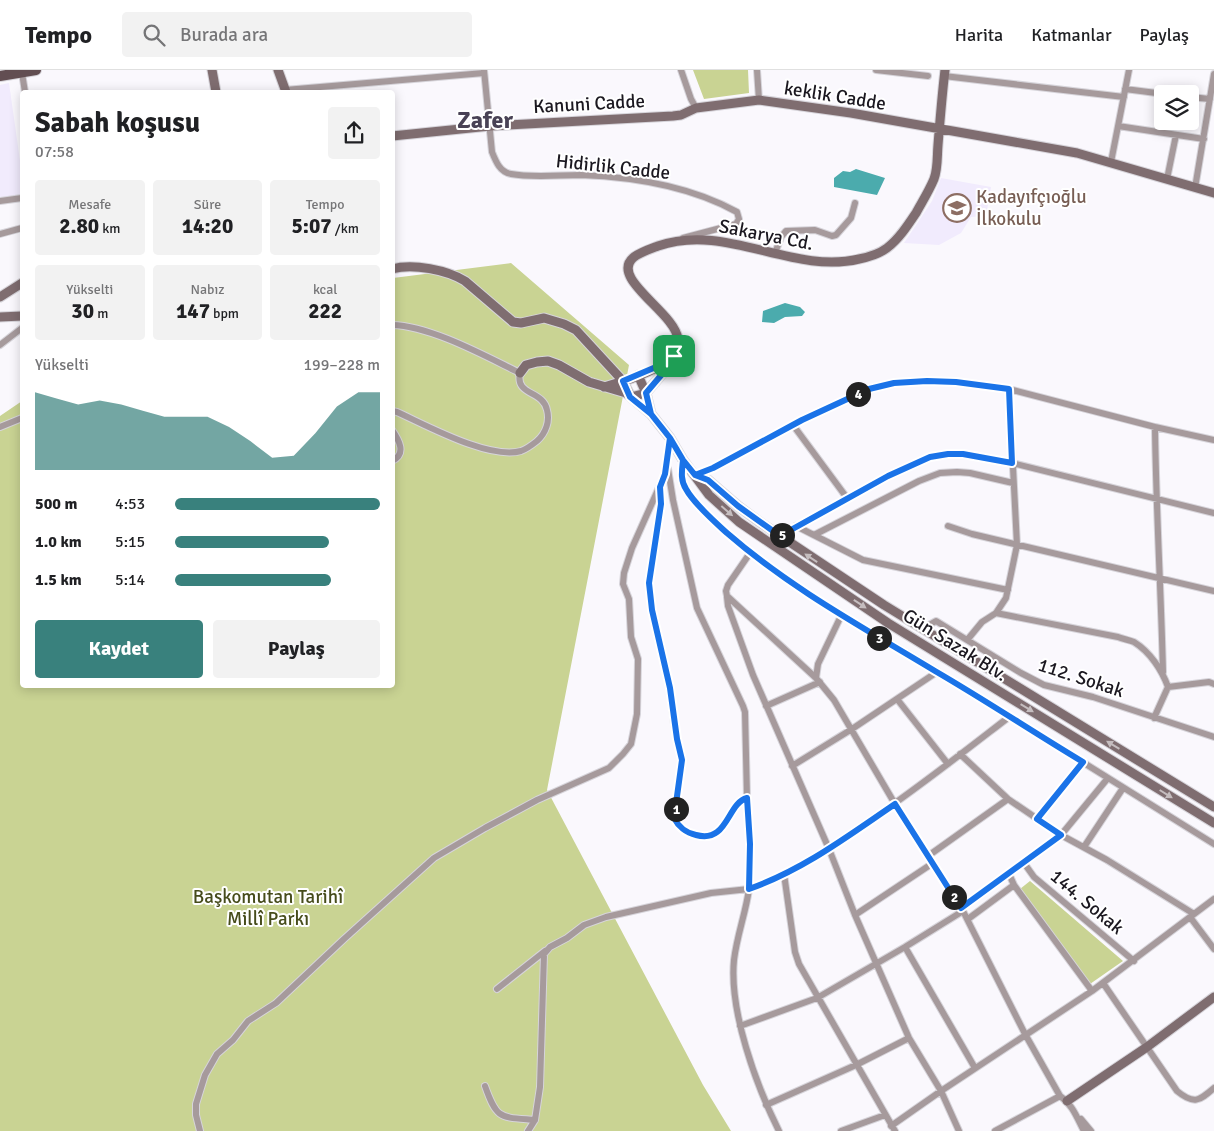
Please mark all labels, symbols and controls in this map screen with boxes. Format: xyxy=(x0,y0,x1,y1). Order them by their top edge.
search box xyxy=(122,12,472,57)
text: Tempo xyxy=(25,20,92,50)
icon: search xyxy=(140,21,168,49)
text: Burada ara xyxy=(180,23,268,47)
text: Harita xyxy=(955,24,1003,46)
text: Katmanlar xyxy=(1031,24,1112,46)
text: Paylaş xyxy=(1140,24,1189,46)
street label: keklik Cadde xyxy=(782,76,888,116)
map controls xyxy=(1154,85,1199,130)
button: layers xyxy=(1154,85,1199,130)
street label: Kanuni Cadde xyxy=(532,89,646,119)
district label: Zafer xyxy=(457,105,513,135)
text: Sabah koşusu xyxy=(35,106,200,140)
button: share xyxy=(328,107,380,159)
text: 07:58 xyxy=(35,142,74,162)
street label: Hidirlik Cadde xyxy=(555,149,671,185)
place label: Kadayıfçıoğlu İlkokulu xyxy=(976,185,1087,231)
school or university icon: Kadayıfçıoğlu İlkokulu xyxy=(942,193,972,223)
text: Mesafe xyxy=(68,196,111,213)
text: Süre xyxy=(194,196,221,213)
text: Tempo xyxy=(306,196,344,213)
text: 2.80 xyxy=(59,213,99,239)
text: 14:20 xyxy=(182,213,233,239)
text: 5:07 xyxy=(291,213,332,239)
street label: Sakarya Cd. xyxy=(717,214,815,256)
text: km xyxy=(99,220,120,237)
text: /km xyxy=(332,220,359,237)
text: Yükselti xyxy=(66,281,113,298)
text: Nabız xyxy=(190,281,225,298)
text: kcal xyxy=(313,281,337,298)
text: 30 xyxy=(71,298,94,324)
text: 147 xyxy=(176,298,210,324)
text: 222 xyxy=(308,298,342,324)
text: m xyxy=(94,305,108,322)
text: bpm xyxy=(210,305,239,322)
pin xyxy=(653,335,695,377)
icon: arrive xyxy=(660,342,688,370)
text: Yükselti xyxy=(35,355,89,375)
text: 199–228 m xyxy=(303,355,380,375)
pin: 4 xyxy=(846,382,870,406)
text: 4 xyxy=(855,386,862,403)
text: 500 m xyxy=(35,494,77,514)
text: 4:53 xyxy=(115,494,145,514)
one-way arrow xyxy=(720,505,732,517)
pin: 5 xyxy=(770,522,794,548)
text: 5 xyxy=(779,527,786,544)
text: 1.0 km xyxy=(35,532,82,552)
text: 5:15 xyxy=(115,532,145,552)
one-way arrow xyxy=(804,553,818,563)
text: 1.5 km xyxy=(35,570,82,590)
text: 5:14 xyxy=(115,570,145,590)
one-way arrow xyxy=(853,599,866,609)
street label: Gün Sazak Blv. xyxy=(898,603,1012,687)
button: Kaydet xyxy=(35,620,203,678)
button: Paylaş xyxy=(213,620,380,678)
pin: 3 xyxy=(866,626,892,650)
text: 3 xyxy=(876,630,883,647)
street label: 112. Sokak xyxy=(1035,653,1128,703)
one-way arrow xyxy=(1021,704,1034,713)
one-way arrow xyxy=(1106,741,1119,750)
one-way arrow xyxy=(1159,789,1172,798)
pin: 1 xyxy=(664,796,688,822)
text: 1 xyxy=(673,801,680,818)
street label: 144. Sokak xyxy=(1045,864,1129,940)
pin: 2 xyxy=(942,884,966,910)
park label: Başkomutan Tarihî Millî Parkı xyxy=(193,885,344,931)
text: 2 xyxy=(951,889,958,906)

